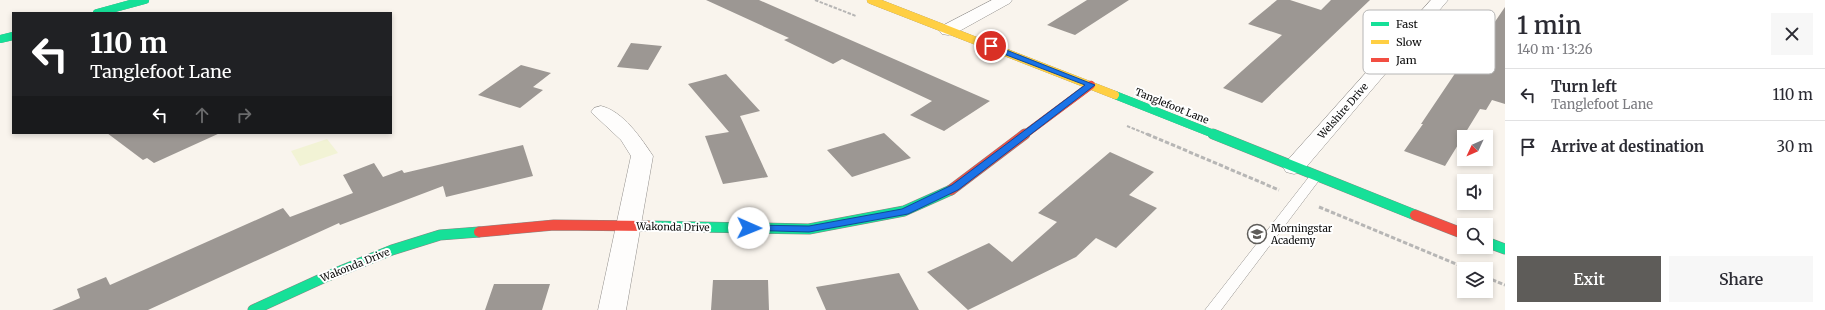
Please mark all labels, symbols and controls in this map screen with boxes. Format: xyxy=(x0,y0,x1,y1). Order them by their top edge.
legend xyxy=(1363,10,1495,74)
text: 1 min xyxy=(1517,10,1582,41)
button: close xyxy=(1771,13,1813,55)
text: Fast xyxy=(1396,17,1419,31)
text: 110 m xyxy=(90,25,167,61)
icon: left xyxy=(24,28,76,80)
pin xyxy=(974,29,1008,63)
icon: arrive xyxy=(980,35,1002,57)
text: Slow xyxy=(1396,35,1422,49)
text: 140 m · 13:26 xyxy=(1517,41,1593,58)
text: Jam xyxy=(1395,53,1417,67)
text: Tanglefoot Lane xyxy=(90,60,231,83)
text: Turn left xyxy=(1551,77,1617,96)
street label: Welshire Drive xyxy=(1314,80,1371,143)
icon: left xyxy=(1517,84,1539,106)
street label: Tanglefoot Lane xyxy=(1133,85,1211,127)
text: 110 m xyxy=(1772,85,1813,104)
text: Tanglefoot Lane xyxy=(1551,96,1653,113)
icon: left xyxy=(149,104,171,126)
icon: ahead xyxy=(191,104,213,126)
icon: right xyxy=(233,104,255,126)
north arrow xyxy=(1457,130,1493,166)
map controls xyxy=(1457,130,1493,298)
icon: arrive xyxy=(1517,136,1539,158)
text: Arrive at destination xyxy=(1551,137,1704,156)
text: 30 m xyxy=(1776,137,1813,156)
button: sound xyxy=(1457,174,1493,210)
position arrow xyxy=(728,207,770,249)
button: search xyxy=(1457,218,1493,254)
street label: Wakonda Drive xyxy=(635,220,710,234)
place label: Morningstar Academy xyxy=(1270,222,1333,247)
school or university icon: Morningstar Academy xyxy=(1246,223,1268,245)
street label: Wakonda Drive xyxy=(318,245,391,285)
button: Exit xyxy=(1517,256,1661,302)
button: Share xyxy=(1669,256,1813,302)
button: layers xyxy=(1457,262,1493,298)

